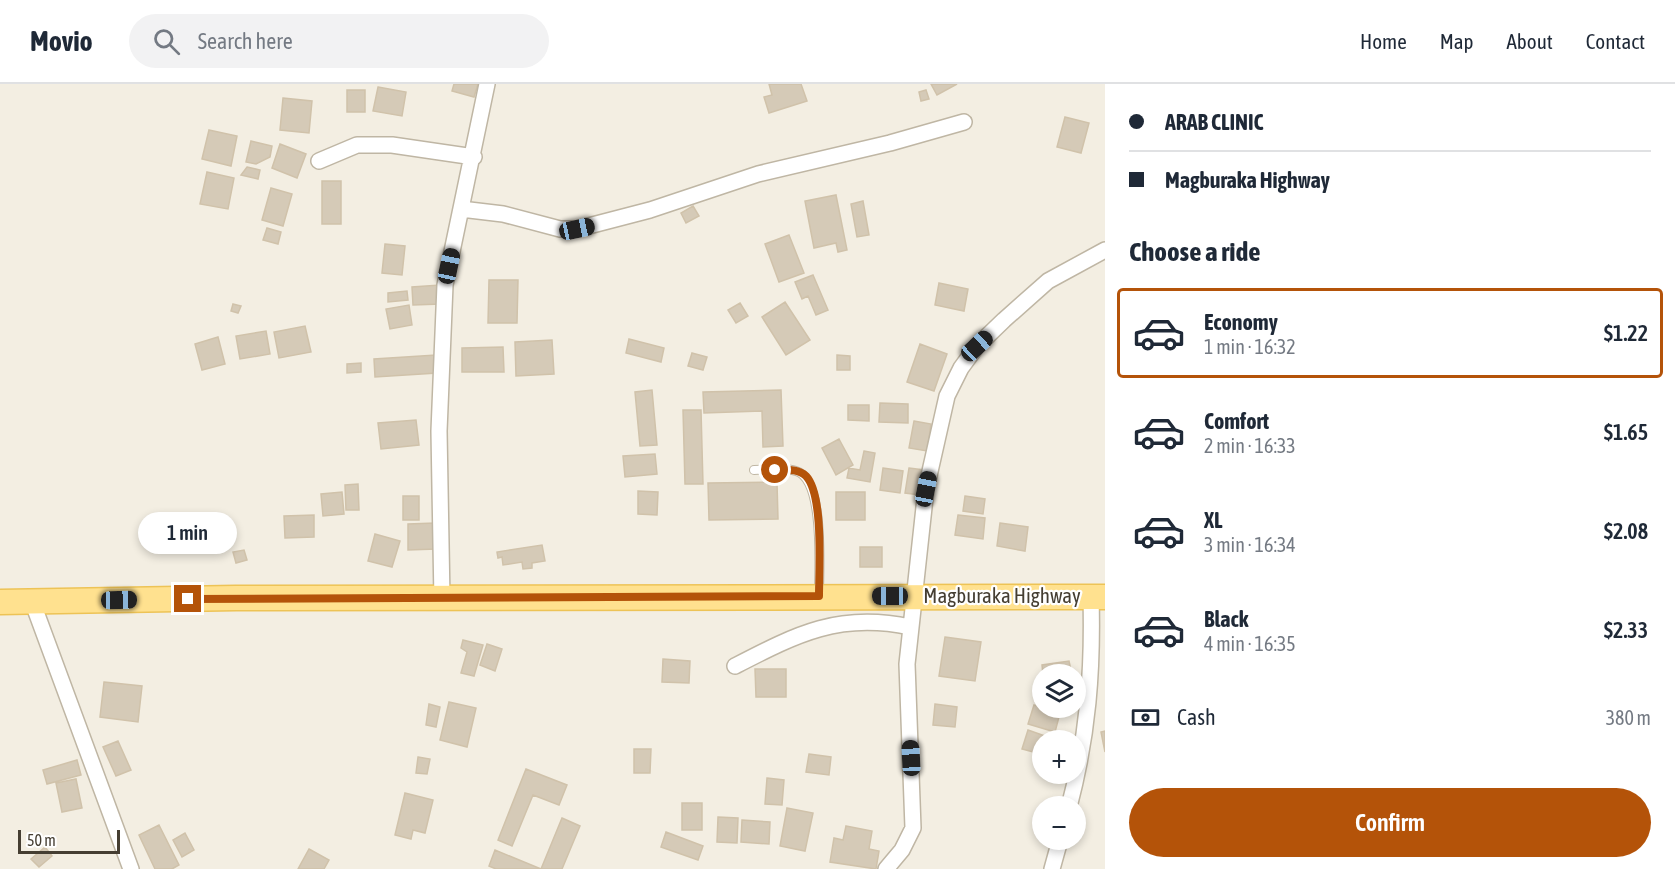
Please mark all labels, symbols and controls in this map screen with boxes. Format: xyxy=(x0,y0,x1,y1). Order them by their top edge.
search box xyxy=(129,14,549,68)
text: Movio xyxy=(30,25,93,57)
icon: search xyxy=(150,25,183,58)
text: Search here xyxy=(198,28,293,54)
text: Home xyxy=(1360,29,1407,53)
text: Map xyxy=(1440,29,1474,53)
text: About xyxy=(1507,29,1553,53)
text: Contact xyxy=(1586,29,1645,53)
text: ARAB CLINIC xyxy=(1165,109,1264,135)
text: Magburaka Highway xyxy=(1165,167,1330,193)
car xyxy=(558,216,596,242)
text: Choose a ride xyxy=(1129,236,1261,267)
car xyxy=(436,247,462,285)
icon: car xyxy=(1132,306,1186,360)
text: Economy xyxy=(1204,309,1278,335)
text: $1.22 xyxy=(1604,320,1648,346)
car xyxy=(958,327,996,365)
text: 1 min · 16:32 xyxy=(1204,335,1296,358)
icon: car xyxy=(1132,405,1186,459)
text: Comfort xyxy=(1204,408,1269,434)
text: $1.65 xyxy=(1604,419,1648,445)
text: 2 min · 16:33 xyxy=(1204,434,1296,457)
route start xyxy=(761,456,788,483)
car xyxy=(914,470,938,508)
icon: car xyxy=(1132,504,1186,558)
text: XL xyxy=(1204,507,1222,533)
callout: 1 min xyxy=(138,512,237,554)
text: $2.08 xyxy=(1604,518,1648,544)
text: 1 min xyxy=(167,521,208,544)
text: 3 min · 16:34 xyxy=(1204,533,1296,556)
street label: Magburaka Highway xyxy=(923,583,1081,607)
route end xyxy=(174,585,201,612)
car xyxy=(872,587,908,605)
car xyxy=(101,591,137,609)
icon: car xyxy=(1132,603,1186,657)
text: Black xyxy=(1204,606,1248,632)
text: $2.33 xyxy=(1604,617,1648,643)
text: 4 min · 16:35 xyxy=(1204,632,1296,655)
map controls xyxy=(1032,664,1086,850)
button: layers xyxy=(1032,664,1086,718)
icon: cash xyxy=(1129,701,1162,734)
text: Cash xyxy=(1177,704,1216,730)
text: 380 m xyxy=(1606,706,1651,729)
button: + xyxy=(1032,730,1086,784)
car xyxy=(901,740,921,776)
button: Confirm xyxy=(1129,788,1651,857)
button: − xyxy=(1032,796,1086,850)
scale bar xyxy=(18,827,120,854)
text: 50 m xyxy=(27,831,56,849)

